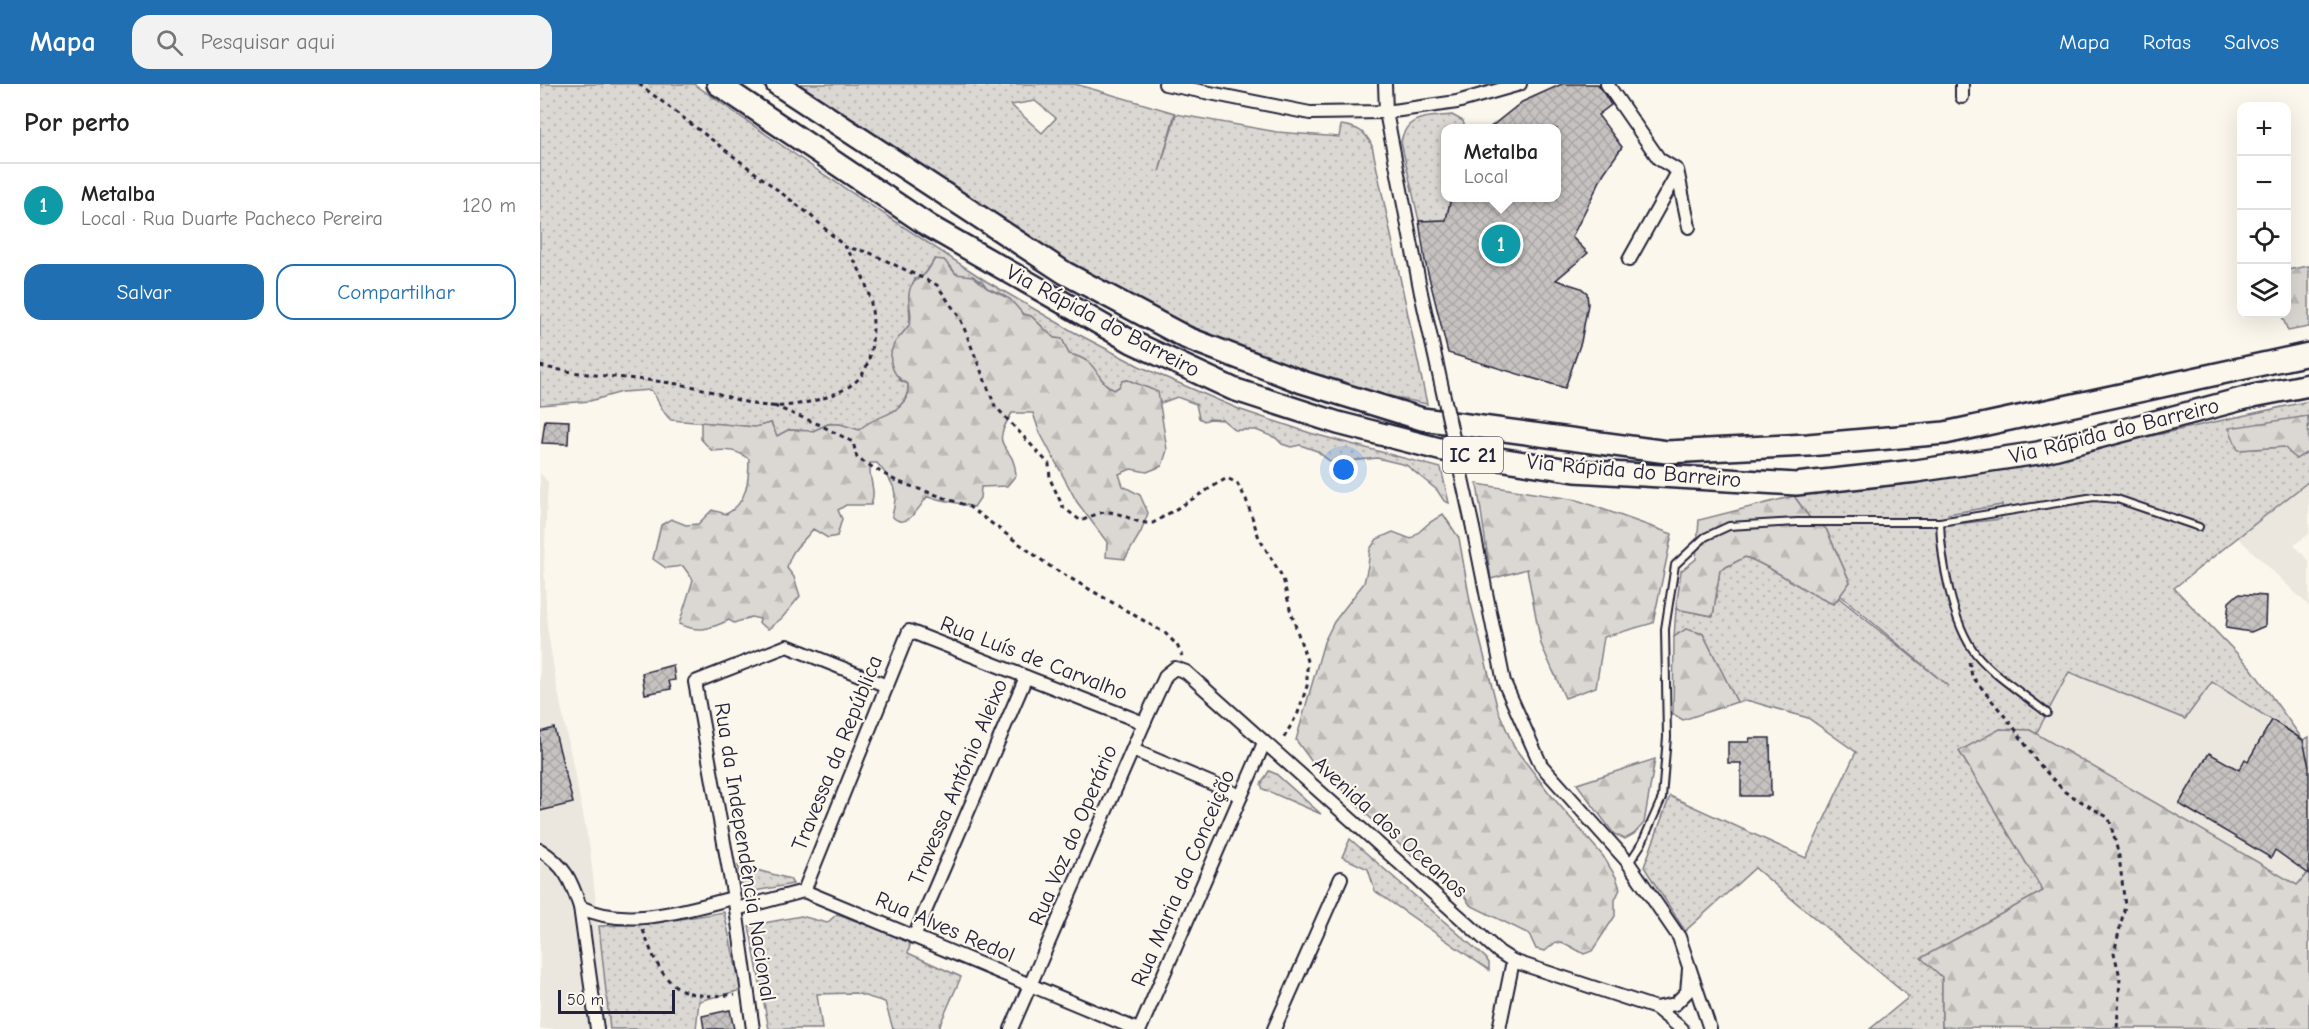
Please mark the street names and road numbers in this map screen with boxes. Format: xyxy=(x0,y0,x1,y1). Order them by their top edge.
street label: Via Rápida do Barreiro xyxy=(1002,259,1204,383)
street label: Via Rápida do Barreiro xyxy=(2006,392,2222,470)
road number: IC 21 xyxy=(1443,437,1503,473)
street label: Via Rápida do Barreiro xyxy=(1526,449,1742,493)
street label: Rua Luís de Carvalho xyxy=(937,610,1131,706)
street label: Travessa da República xyxy=(786,651,888,855)
street label: Travessa António Aleixo xyxy=(903,675,1013,889)
street label: Rua da Independência Nacional xyxy=(709,701,781,1003)
street label: Rua Voz do Operário xyxy=(1023,741,1123,929)
street label: Avenida dos Oceanos xyxy=(1307,751,1473,903)
street label: Rua Maria da Conceição xyxy=(1125,766,1241,990)
street label: Rua Alves Redol xyxy=(871,886,1019,968)

